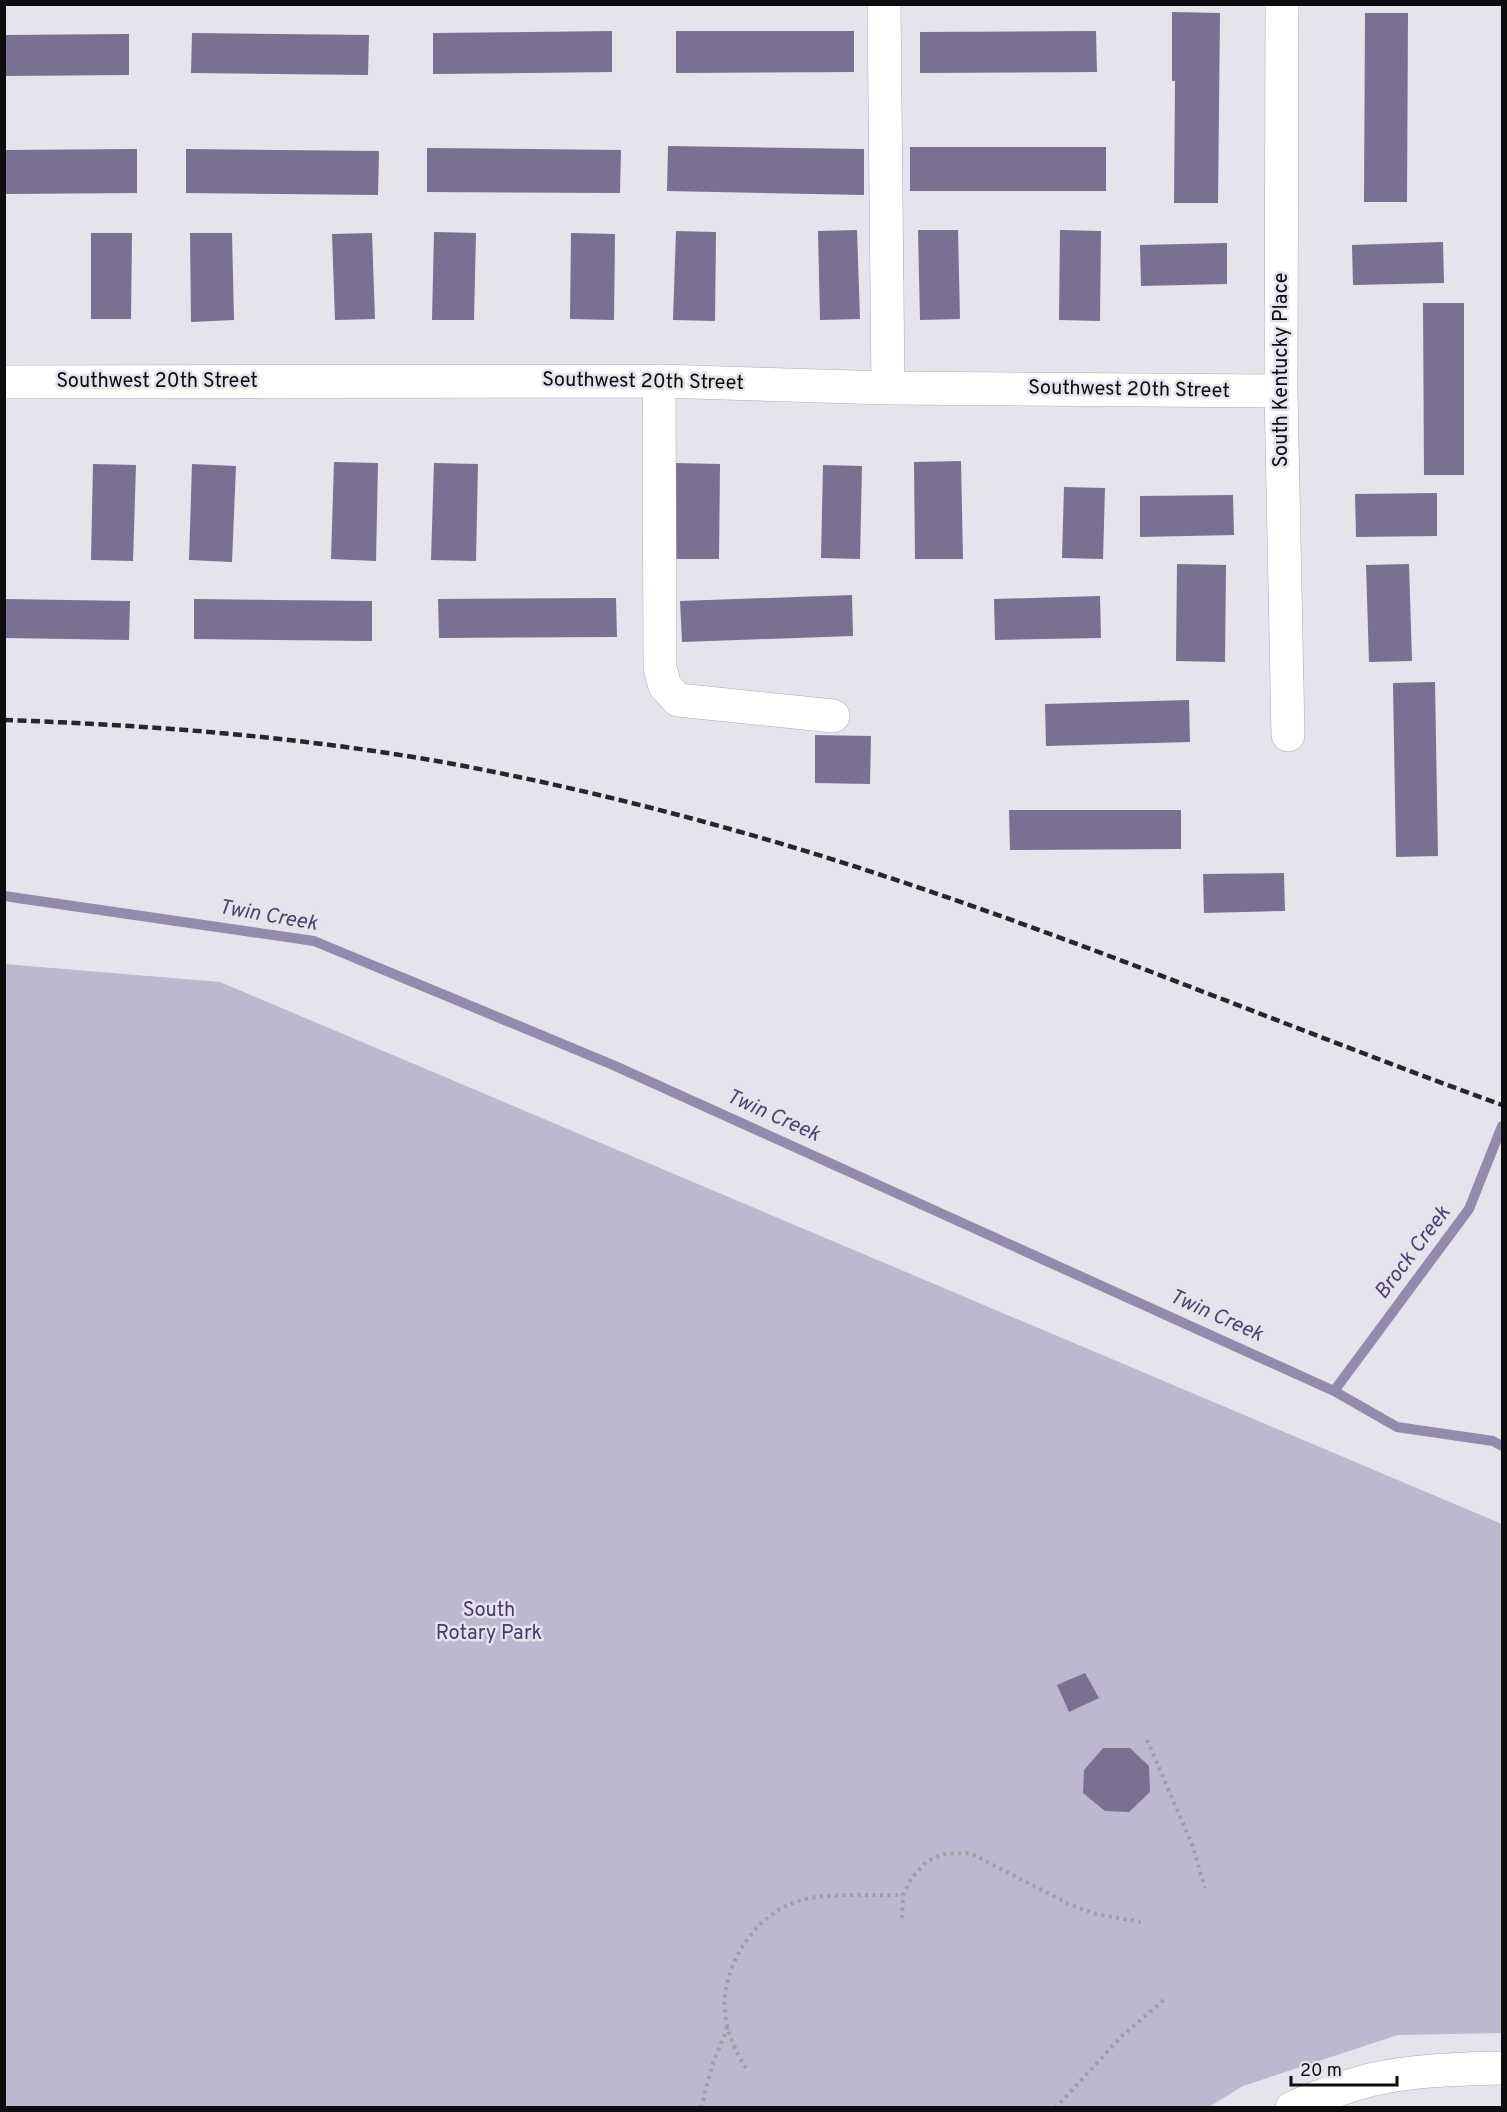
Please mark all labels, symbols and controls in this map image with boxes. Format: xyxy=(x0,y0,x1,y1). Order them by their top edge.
street label: South Kentucky Place xyxy=(1269,272,1295,468)
street label: Southwest 20th Street xyxy=(542,367,744,397)
street label: Southwest 20th Street xyxy=(56,369,258,395)
street label: Southwest 20th Street xyxy=(1028,375,1230,405)
water label: Twin Creek xyxy=(217,894,320,938)
water label: Twin Creek xyxy=(722,1083,824,1149)
water label: Brock Creek xyxy=(1369,1201,1457,1305)
water label: Twin Creek xyxy=(1165,1283,1267,1349)
park label: South Rotary Park xyxy=(436,1598,542,1647)
scale bar xyxy=(1291,2049,1398,2087)
text: 20 m xyxy=(1300,2060,1342,2083)

